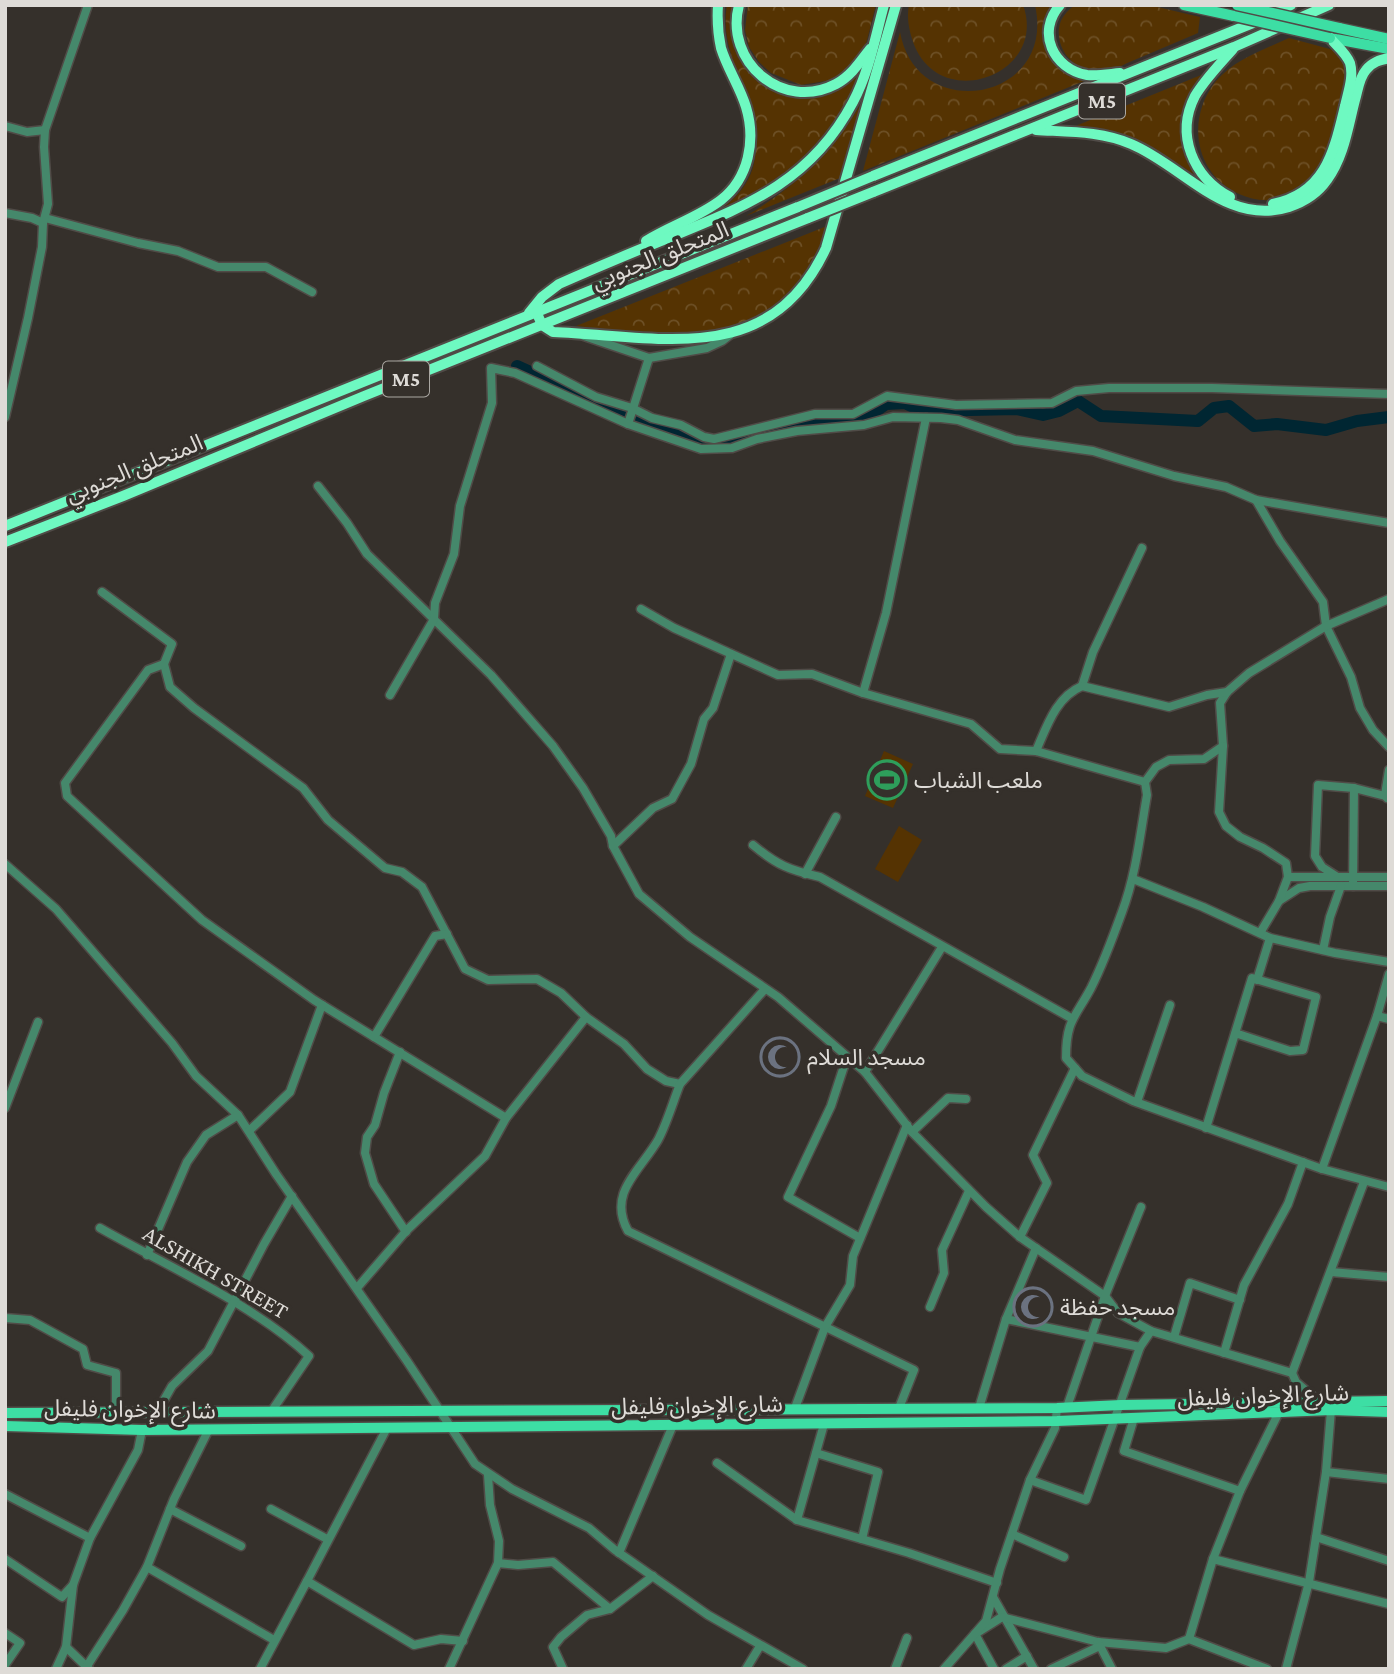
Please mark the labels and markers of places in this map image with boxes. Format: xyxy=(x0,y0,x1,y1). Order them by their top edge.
sports icon: ملعب الشباب xyxy=(866,759,908,801)
place label: ملعب الشباب xyxy=(914,767,1043,793)
mosque icon: مسجد السلام xyxy=(759,1036,801,1078)
place label: مسجد السلام xyxy=(807,1044,926,1075)
mosque icon: مسجد حفظة xyxy=(1012,1286,1054,1328)
place label: مسجد حفظة xyxy=(1060,1294,1175,1320)

